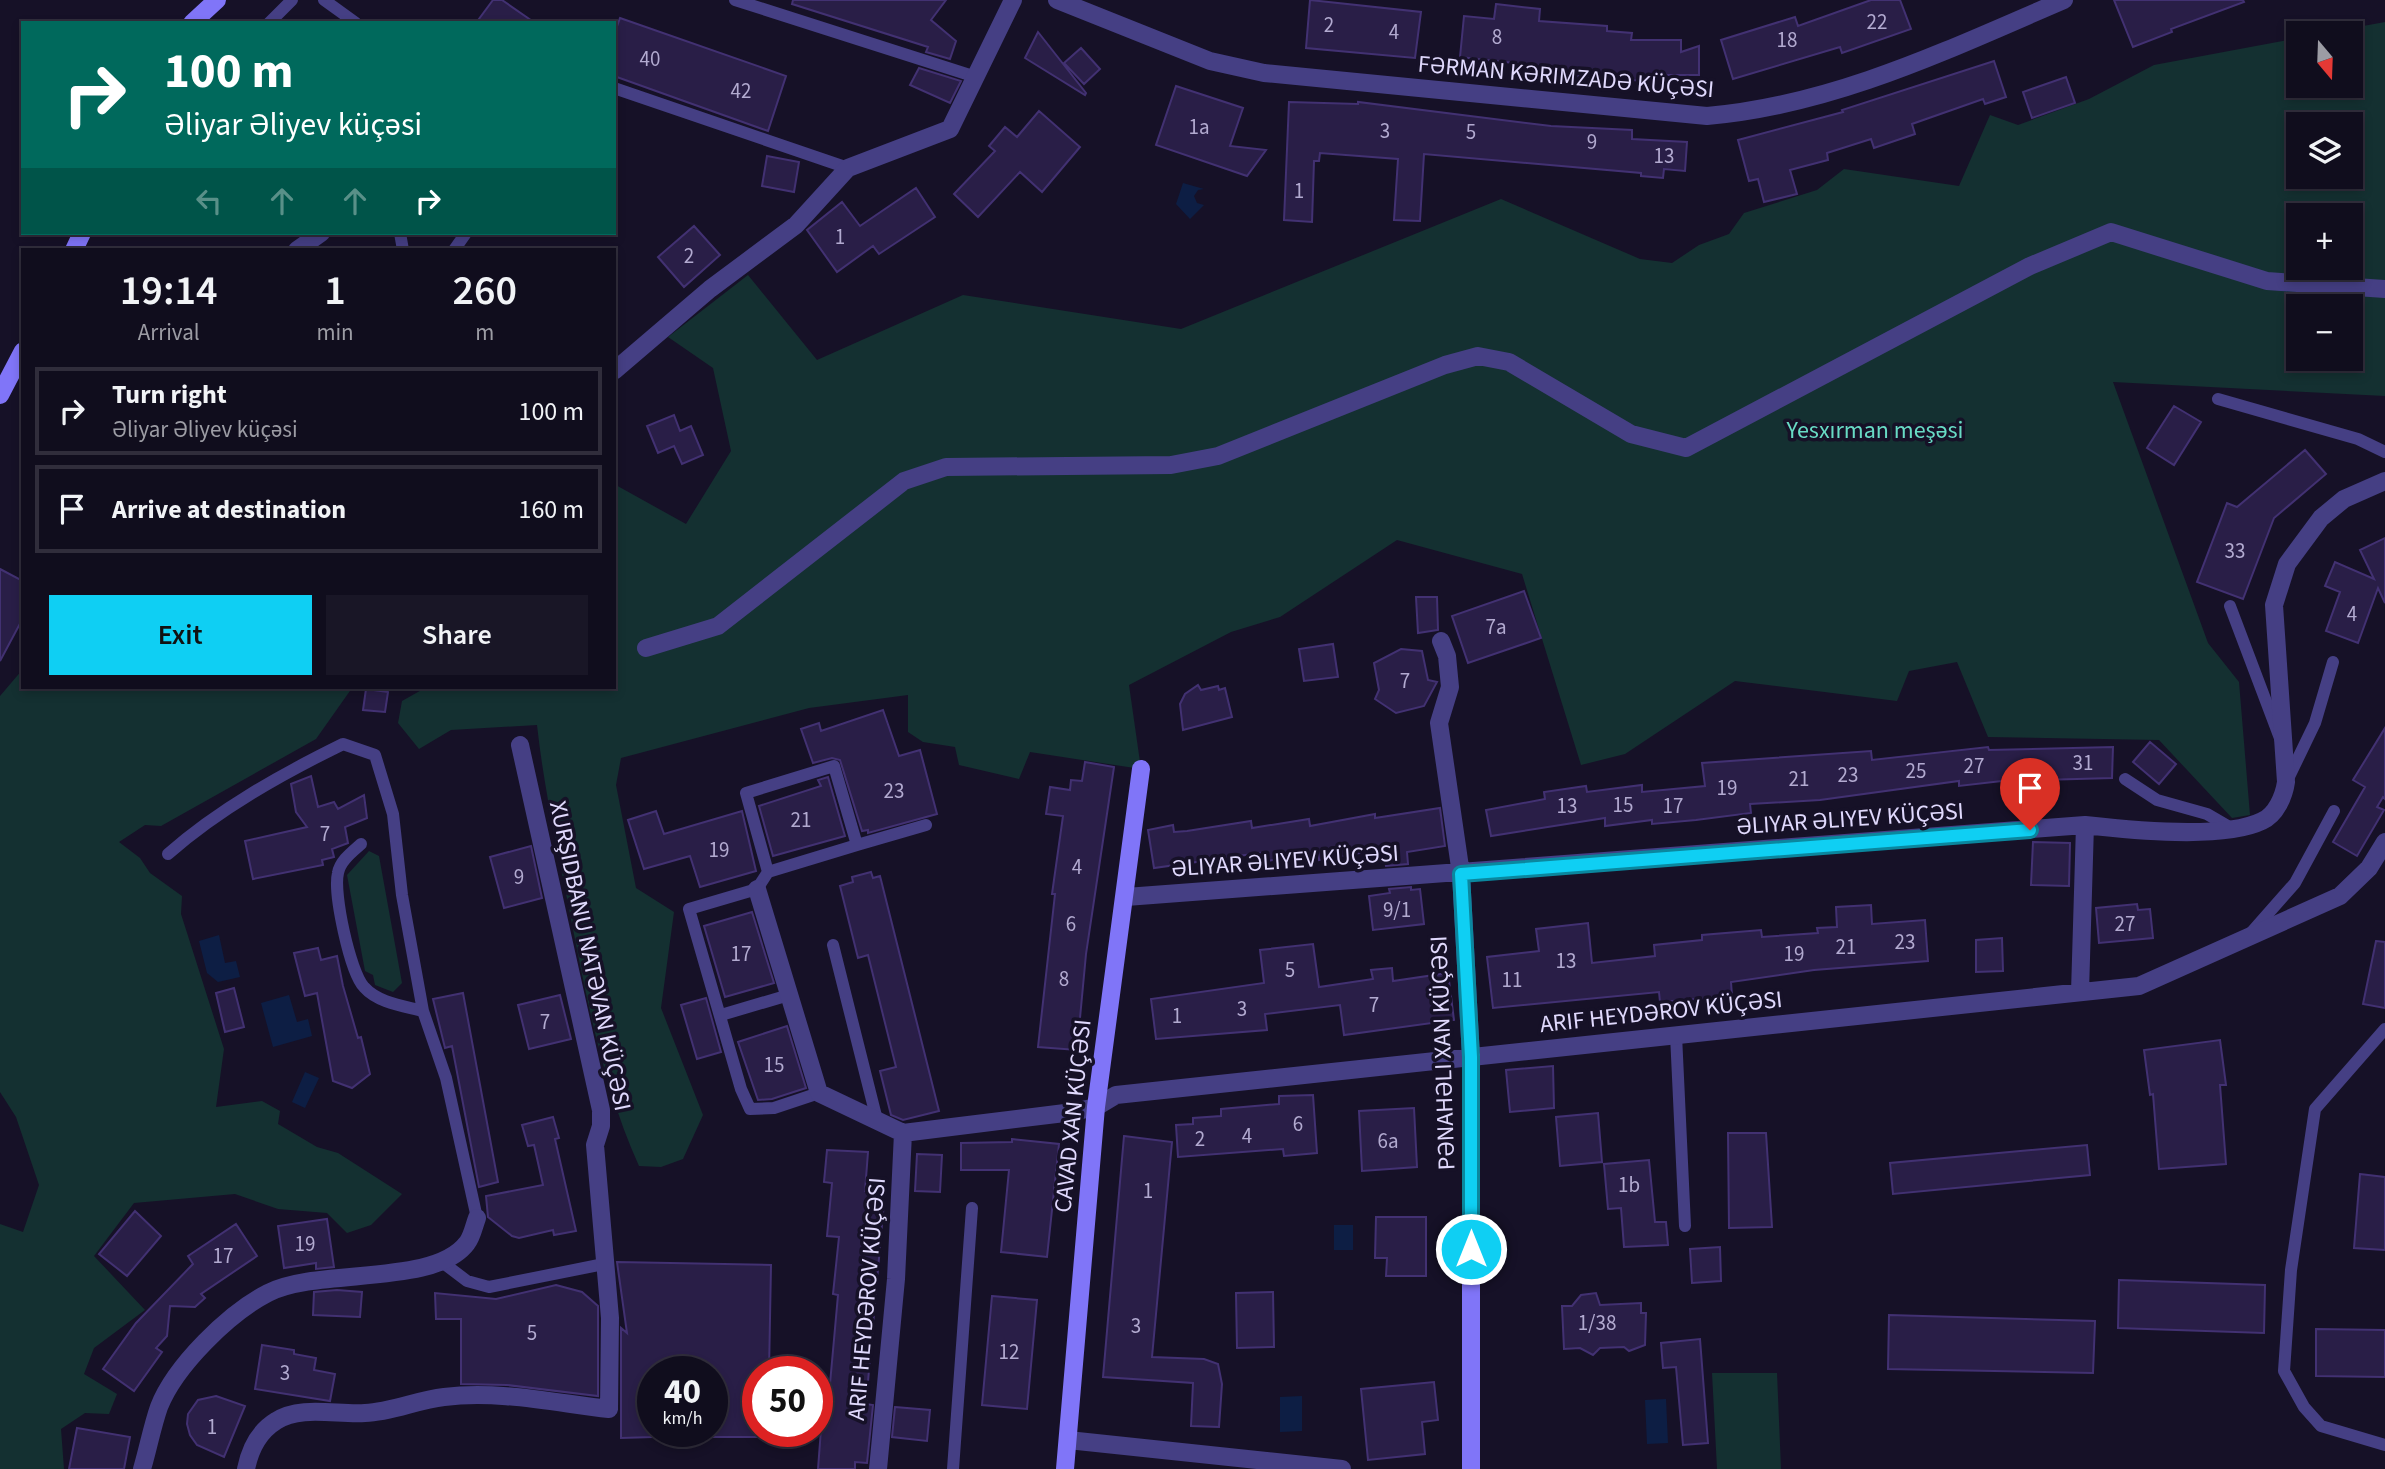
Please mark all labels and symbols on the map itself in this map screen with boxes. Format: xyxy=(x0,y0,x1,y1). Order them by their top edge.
house number: 22 xyxy=(1867,7,1887,37)
house number: 2 xyxy=(1324,10,1334,40)
house number: 4 xyxy=(1389,17,1399,47)
north arrow xyxy=(2286,21,2362,98)
house number: 8 xyxy=(1492,22,1502,52)
house number: 18 xyxy=(1777,25,1797,55)
house number: 40 xyxy=(640,44,660,74)
street label: FƏRMAN KƏRIMZADƏ KÜÇƏSI xyxy=(1416,47,1716,107)
house number: 42 xyxy=(731,76,751,106)
house number: 1а xyxy=(1188,112,1210,142)
house number: 3 xyxy=(1380,116,1390,146)
house number: 5 xyxy=(1466,117,1476,147)
house number: 9 xyxy=(1587,127,1597,157)
house number: 13 xyxy=(1654,141,1674,171)
house number: 1 xyxy=(1294,176,1304,206)
house number: 1 xyxy=(835,222,845,252)
house number: 2 xyxy=(684,241,694,271)
park label: Yesxırman meşəsi xyxy=(1786,413,1963,448)
house number: 33 xyxy=(2225,536,2245,566)
house number: 4 xyxy=(2347,599,2357,629)
house number: 7а xyxy=(1485,612,1507,642)
house number: 7 xyxy=(1400,666,1410,696)
house number: 31 xyxy=(2073,748,2093,778)
house number: 27 xyxy=(1964,751,1984,781)
house number: 25 xyxy=(1906,756,1926,786)
pin xyxy=(2000,758,2060,830)
house number: 23 xyxy=(1838,760,1858,790)
house number: 21 xyxy=(1789,764,1809,794)
house number: 19 xyxy=(1717,773,1737,803)
house number: 23 xyxy=(884,776,904,806)
house number: 15 xyxy=(1613,790,1633,820)
house number: 13 xyxy=(1557,791,1577,821)
house number: 17 xyxy=(1663,791,1683,821)
street label: ƏLIYAR ƏLIYEV KÜÇƏSI xyxy=(1735,794,1965,844)
street label: XURŞIDBANU NATƏVAN KÜÇƏSI xyxy=(540,798,640,1114)
house number: 21 xyxy=(791,805,811,835)
house number: 7 xyxy=(320,819,330,849)
house number: 19 xyxy=(709,835,729,865)
street label: ƏLIYAR ƏLIYEV KÜÇƏSI xyxy=(1170,836,1400,886)
house number: 4 xyxy=(1072,852,1082,882)
house number: 9 xyxy=(514,862,524,892)
house number: 9/1 xyxy=(1383,895,1411,925)
house number: 6 xyxy=(1066,909,1076,939)
house number: 27 xyxy=(2115,909,2135,939)
house number: 23 xyxy=(1895,927,1915,957)
house number: 21 xyxy=(1836,932,1856,962)
street label: PƏNAHƏLI XAN KÜÇƏSI xyxy=(1421,935,1465,1171)
house number: 17 xyxy=(731,939,751,969)
house number: 19 xyxy=(1784,939,1804,969)
house number: 13 xyxy=(1556,946,1576,976)
house number: 5 xyxy=(1285,955,1295,985)
house number: 8 xyxy=(1059,964,1069,994)
house number: 11 xyxy=(1502,965,1522,995)
street label: ARIF HEYDƏROV KÜÇƏSI xyxy=(1538,982,1784,1042)
house number: 7 xyxy=(1369,990,1379,1020)
house number: 3 xyxy=(1237,994,1247,1024)
house number: 1 xyxy=(1172,1001,1182,1031)
house number: 7 xyxy=(540,1007,550,1037)
street label: CAVAD XAN KÜÇƏSI xyxy=(1045,1018,1101,1214)
house number: 15 xyxy=(764,1050,784,1080)
house number: 6 xyxy=(1293,1109,1303,1139)
house number: 4 xyxy=(1242,1121,1252,1151)
house number: 2 xyxy=(1195,1124,1205,1154)
house number: 6a xyxy=(1377,1126,1399,1156)
house number: 1b xyxy=(1618,1170,1640,1200)
street label: ARIF HEYDƏROV KÜÇƏSI xyxy=(839,1176,895,1422)
house number: 1 xyxy=(1143,1176,1153,1206)
position arrow xyxy=(1434,1212,1508,1286)
house number: 19 xyxy=(295,1229,315,1259)
house number: 17 xyxy=(213,1241,233,1271)
house number: 1/38 xyxy=(1578,1308,1616,1338)
house number: 3 xyxy=(1131,1311,1141,1341)
house number: 5 xyxy=(527,1318,537,1348)
house number: 12 xyxy=(999,1337,1019,1367)
speed limit sign: 50 xyxy=(742,1356,833,1447)
house number: 3 xyxy=(280,1358,290,1388)
house number: 1 xyxy=(207,1412,217,1442)

